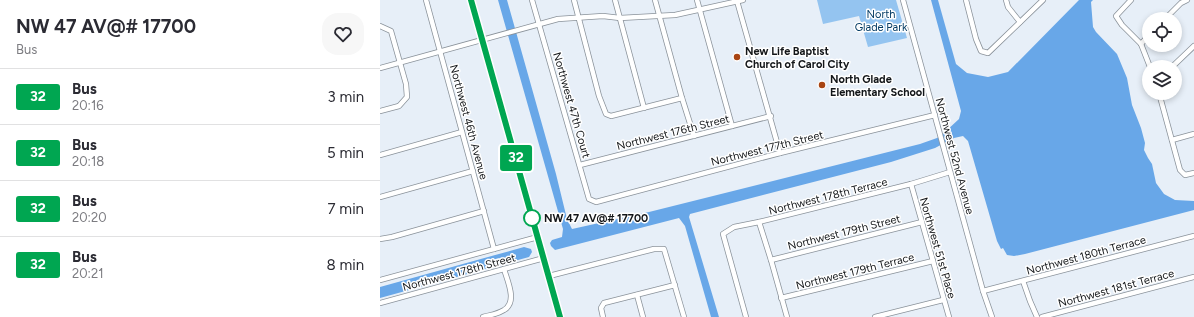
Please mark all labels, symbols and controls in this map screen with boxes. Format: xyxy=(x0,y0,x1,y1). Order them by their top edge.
park label: North Glade Park xyxy=(855,8,908,34)
map controls xyxy=(1142,12,1182,100)
button: locate xyxy=(1142,12,1182,52)
button: heart xyxy=(322,13,364,55)
text: NW 47 AV@# 17700 xyxy=(16,15,196,38)
text: Bus xyxy=(16,42,37,57)
place label: New Life Baptist Church of Carol City xyxy=(745,45,850,71)
street label: Northwest 47th Court xyxy=(550,51,593,160)
marker: New Life Baptist Church of Carol City xyxy=(732,52,742,62)
button: layers xyxy=(1142,60,1182,100)
street label: Northwest 46th Avenue xyxy=(447,63,490,181)
place label: North Glade Elementary School xyxy=(830,73,925,99)
text: Bus xyxy=(72,80,97,98)
marker: North Glade Elementary School xyxy=(817,80,827,90)
text: 32 xyxy=(30,88,46,105)
text: 3 min xyxy=(328,88,364,106)
street label: Northwest 52nd Avenue xyxy=(933,96,976,216)
text: 20:16 xyxy=(72,98,104,113)
street label: Northwest 176th Street xyxy=(615,112,731,153)
street label: Northwest 177th Street xyxy=(710,128,825,169)
text: Bus xyxy=(72,136,97,154)
text: 32 xyxy=(30,144,46,161)
text: 5 min xyxy=(327,144,364,162)
line badge: 32 xyxy=(498,145,534,171)
text: 32 xyxy=(508,149,524,166)
text: 20:18 xyxy=(72,154,104,169)
street label: Northwest 178th Terrace xyxy=(767,175,889,218)
text: Bus xyxy=(72,192,97,210)
street label: Northwest 51st Place xyxy=(917,196,958,300)
text: 32 xyxy=(30,200,46,217)
text: 7 min xyxy=(328,200,364,218)
marker: NW 47 AV@# 17700 xyxy=(523,209,541,227)
text: 20:20 xyxy=(72,210,107,225)
place label: NW 47 AV@# 17700 xyxy=(544,212,648,225)
street label: Northwest 179th Street xyxy=(786,212,902,253)
street label: Northwest 180th Terrace xyxy=(1025,233,1147,278)
text: Bus xyxy=(72,248,97,266)
street label: Northwest 179th Terrace xyxy=(795,250,916,292)
street label: Northwest 178th Street xyxy=(401,251,517,294)
text: 32 xyxy=(30,256,46,273)
text: 8 min xyxy=(326,256,364,274)
text: 20:21 xyxy=(72,266,104,281)
street label: Northwest 181st Terrace xyxy=(1057,267,1176,310)

